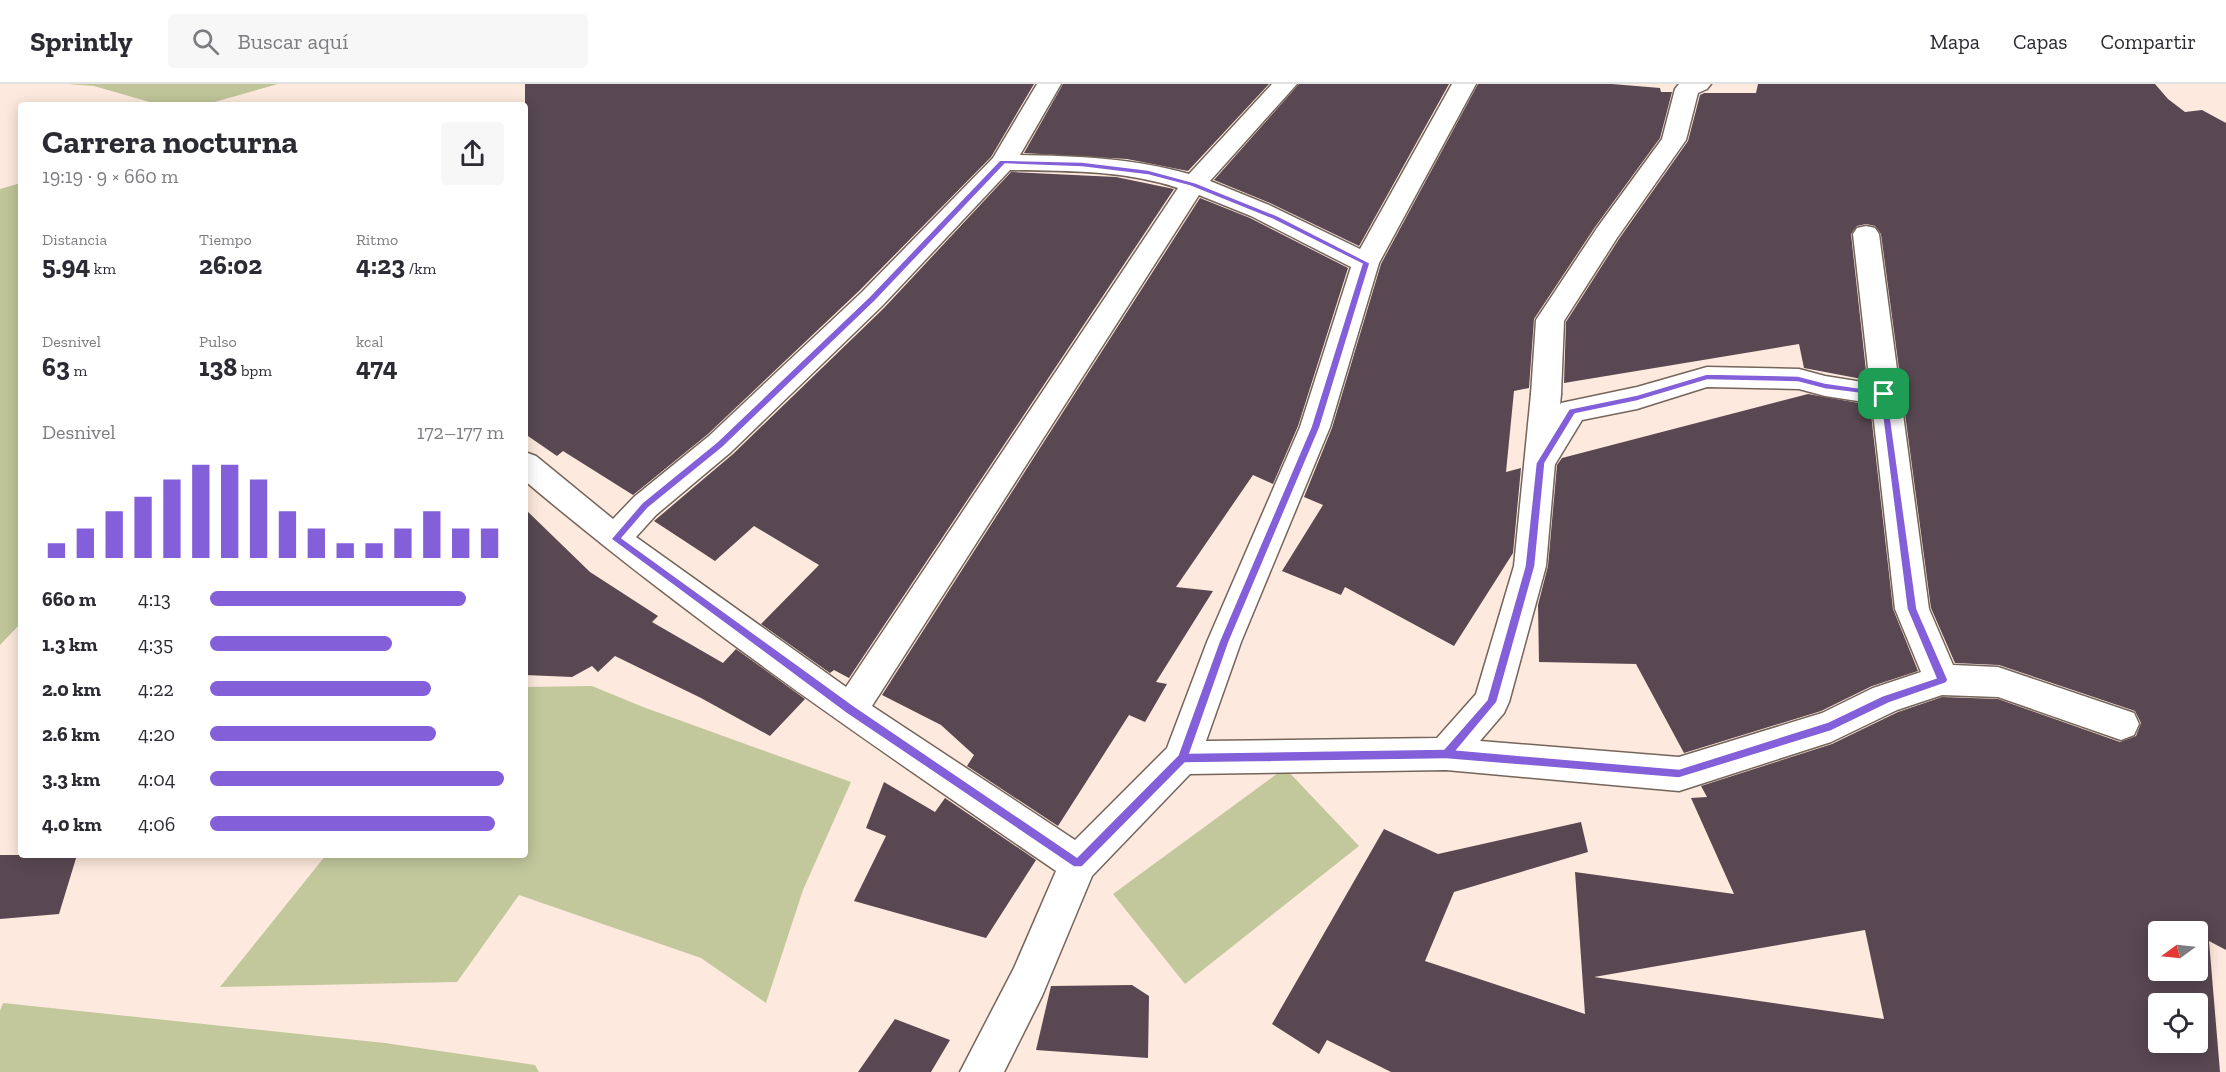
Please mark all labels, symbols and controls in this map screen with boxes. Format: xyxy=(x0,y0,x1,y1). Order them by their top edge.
search box xyxy=(168,14,588,68)
text: Sprintly xyxy=(30,25,132,58)
icon: search xyxy=(189,25,222,58)
text: Buscar aquí xyxy=(237,28,348,55)
text: Mapa xyxy=(1930,29,1980,54)
text: Capas xyxy=(2013,29,2068,54)
text: Compartir xyxy=(2101,29,2196,54)
text: Carrera nocturna xyxy=(42,122,298,161)
button: share xyxy=(441,122,504,185)
text: 19:19 · 9 × 660 m xyxy=(42,164,179,188)
text: Distancia xyxy=(42,230,107,249)
text: Tiempo xyxy=(199,230,252,249)
text: Ritmo xyxy=(356,230,398,249)
text: 5.94 xyxy=(42,249,90,281)
text: 26:02 xyxy=(199,249,262,281)
text: 4:23 xyxy=(356,249,405,281)
text: km xyxy=(90,259,116,278)
text: /km xyxy=(405,259,436,278)
text: Desnivel xyxy=(42,332,101,351)
text: Pulso xyxy=(199,332,237,351)
text: kcal xyxy=(356,332,383,351)
text: 63 xyxy=(42,351,70,383)
text: 138 xyxy=(199,351,237,383)
text: 474 xyxy=(356,351,398,383)
text: m xyxy=(70,361,87,380)
text: bpm xyxy=(237,361,272,380)
pin xyxy=(1858,368,1909,419)
icon: arrive xyxy=(1867,377,1900,410)
text: Desnivel xyxy=(42,420,116,444)
text: 172–177 m xyxy=(417,420,504,444)
text: 660 m xyxy=(42,587,96,611)
text: 4:13 xyxy=(138,587,171,611)
text: 1.3 km xyxy=(42,632,98,656)
text: 4:35 xyxy=(138,632,173,656)
text: 2.0 km xyxy=(42,677,101,701)
text: 4:22 xyxy=(138,677,174,701)
text: 2.6 km xyxy=(42,722,100,746)
text: 4:20 xyxy=(138,722,175,746)
text: 3.3 km xyxy=(42,767,100,791)
text: 4:04 xyxy=(138,767,176,791)
text: 4.0 km xyxy=(42,812,102,836)
text: 4:06 xyxy=(138,812,175,836)
north arrow xyxy=(2148,921,2208,981)
map controls xyxy=(2148,921,2208,1053)
button: locate xyxy=(2148,993,2208,1053)

